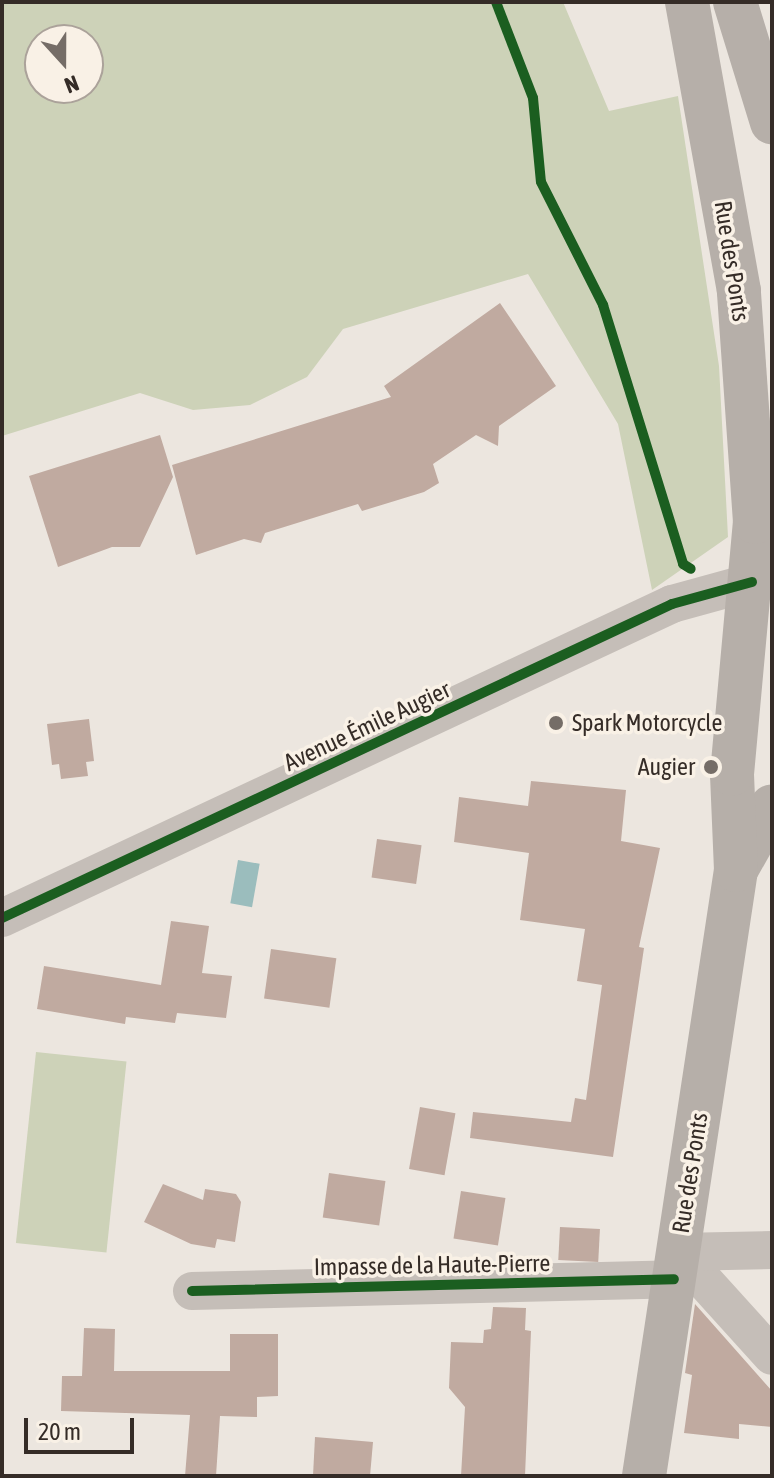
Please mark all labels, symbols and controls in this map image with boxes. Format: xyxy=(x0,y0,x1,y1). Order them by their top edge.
north arrow xyxy=(24,24,104,104)
text: N xyxy=(61,70,83,99)
street label: Rue des Ponts xyxy=(708,199,756,323)
street label: Avenue Émile Augier xyxy=(279,675,455,777)
place label: Spark Motorcycle xyxy=(572,709,722,737)
marker: Spark Motorcycle xyxy=(547,714,565,732)
place label: Augier xyxy=(638,753,695,781)
marker: Augier xyxy=(702,758,720,776)
street label: Rue des Ponts xyxy=(666,1111,714,1235)
street label: Impasse de la Haute-Pierre xyxy=(314,1249,550,1281)
scale bar xyxy=(28,1402,138,1452)
text: 20 m xyxy=(38,1418,81,1445)

